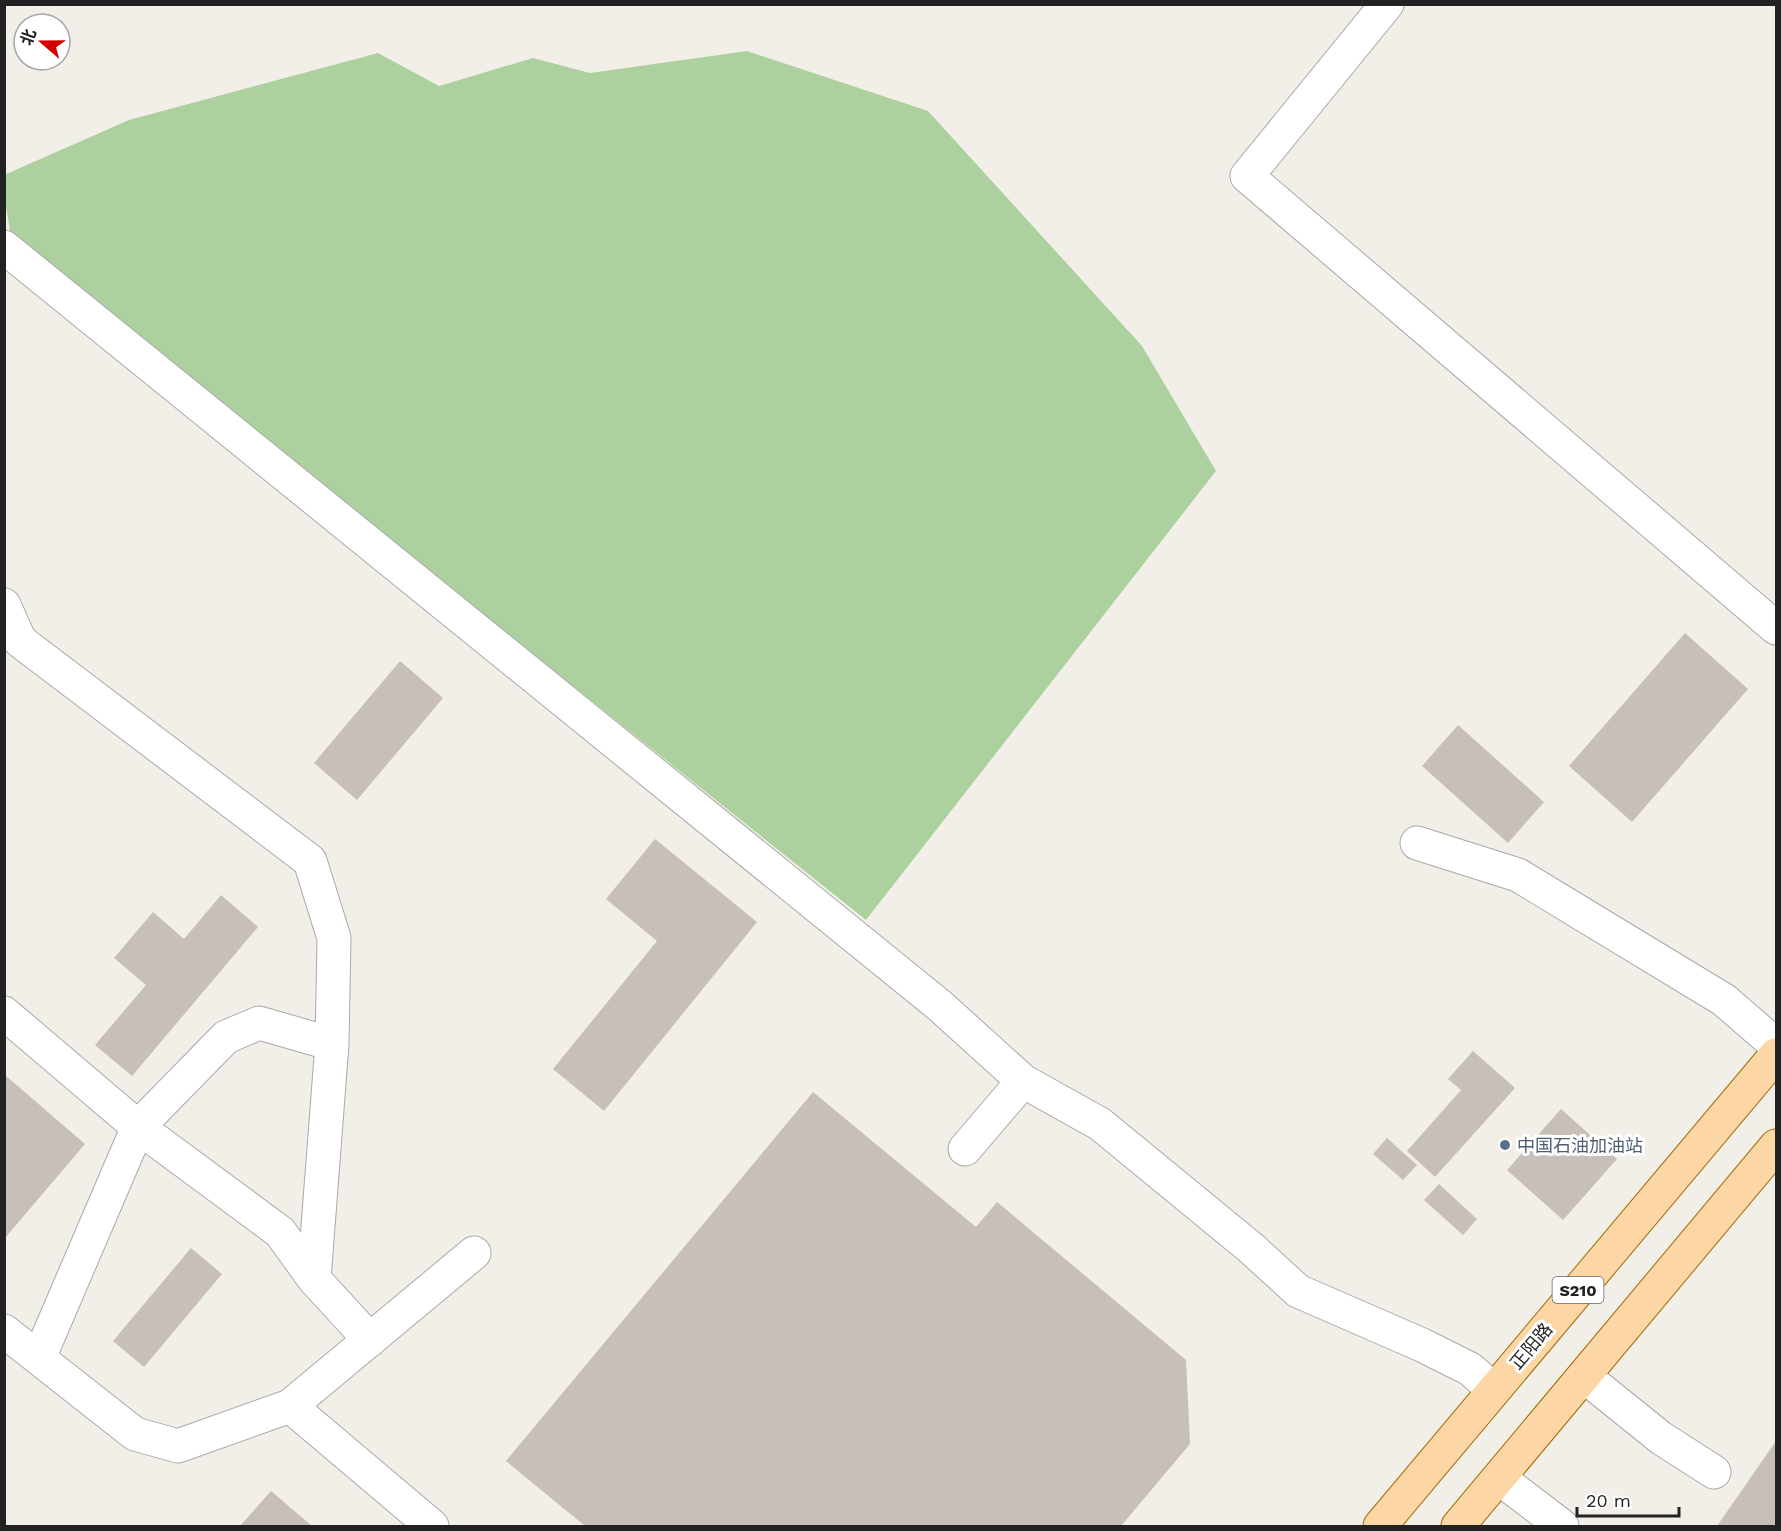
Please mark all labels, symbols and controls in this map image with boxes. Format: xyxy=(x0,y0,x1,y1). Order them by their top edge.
north arrow xyxy=(12,12,72,72)
text: 北 xyxy=(17,26,40,48)
place label: 中国石油加油站 xyxy=(1517,1135,1643,1156)
marker: 中国石油加油站 xyxy=(1498,1138,1512,1152)
road number: S210 xyxy=(1552,1277,1604,1303)
street label: 正阳路 xyxy=(1506,1319,1556,1373)
scale bar xyxy=(1577,1480,1679,1518)
text: 20 m xyxy=(1586,1490,1631,1511)

